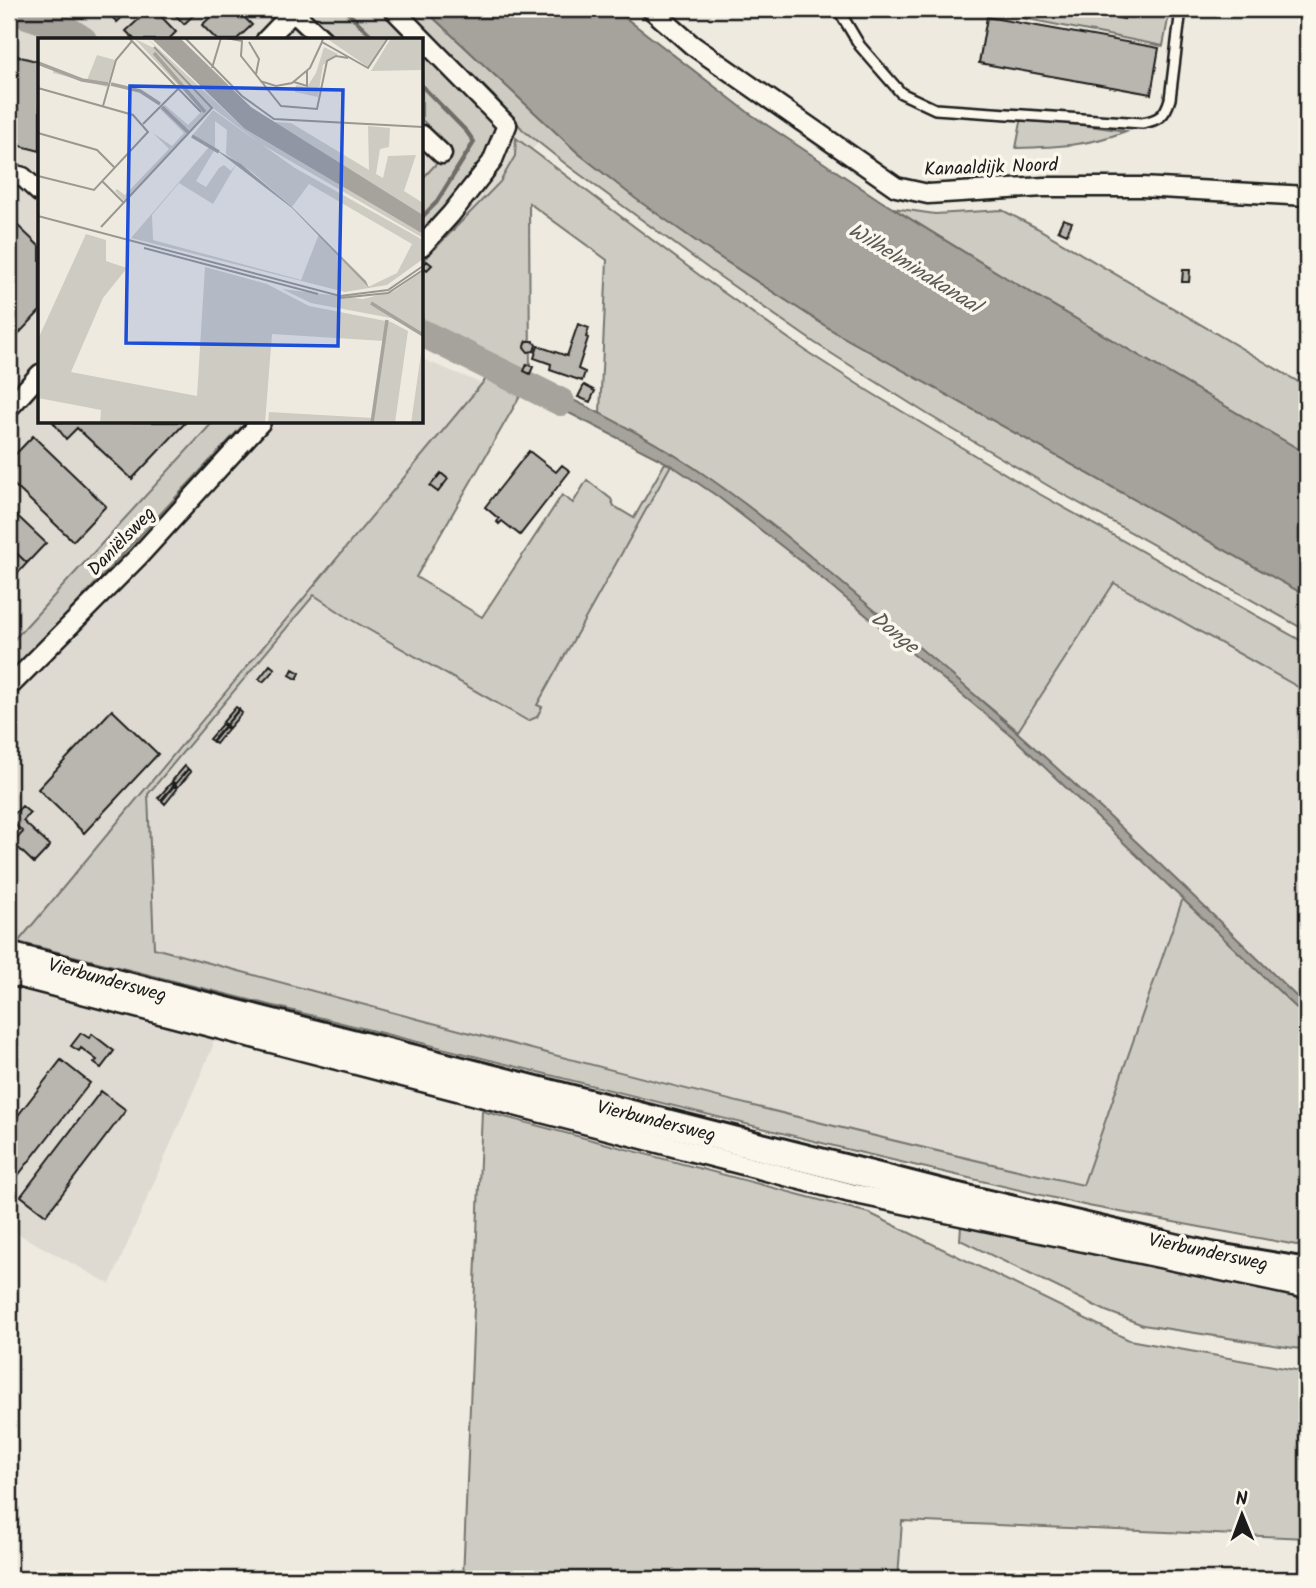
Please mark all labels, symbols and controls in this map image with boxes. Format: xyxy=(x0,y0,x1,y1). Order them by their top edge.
inset map xyxy=(38,38,424,424)
street label: Kanaaldijk Noord xyxy=(924,151,1059,185)
water label: Wilhelminakanaal xyxy=(841,215,990,325)
street label: Daniëlsweg xyxy=(81,500,163,584)
water label: Donge xyxy=(863,603,927,664)
street label: Vierbundersweg xyxy=(44,951,170,1011)
street label: Vierbundersweg xyxy=(593,1093,719,1151)
street label: Vierbundersweg xyxy=(1145,1226,1271,1280)
north arrow xyxy=(1208,1480,1278,1550)
text: N xyxy=(1235,1485,1248,1515)

